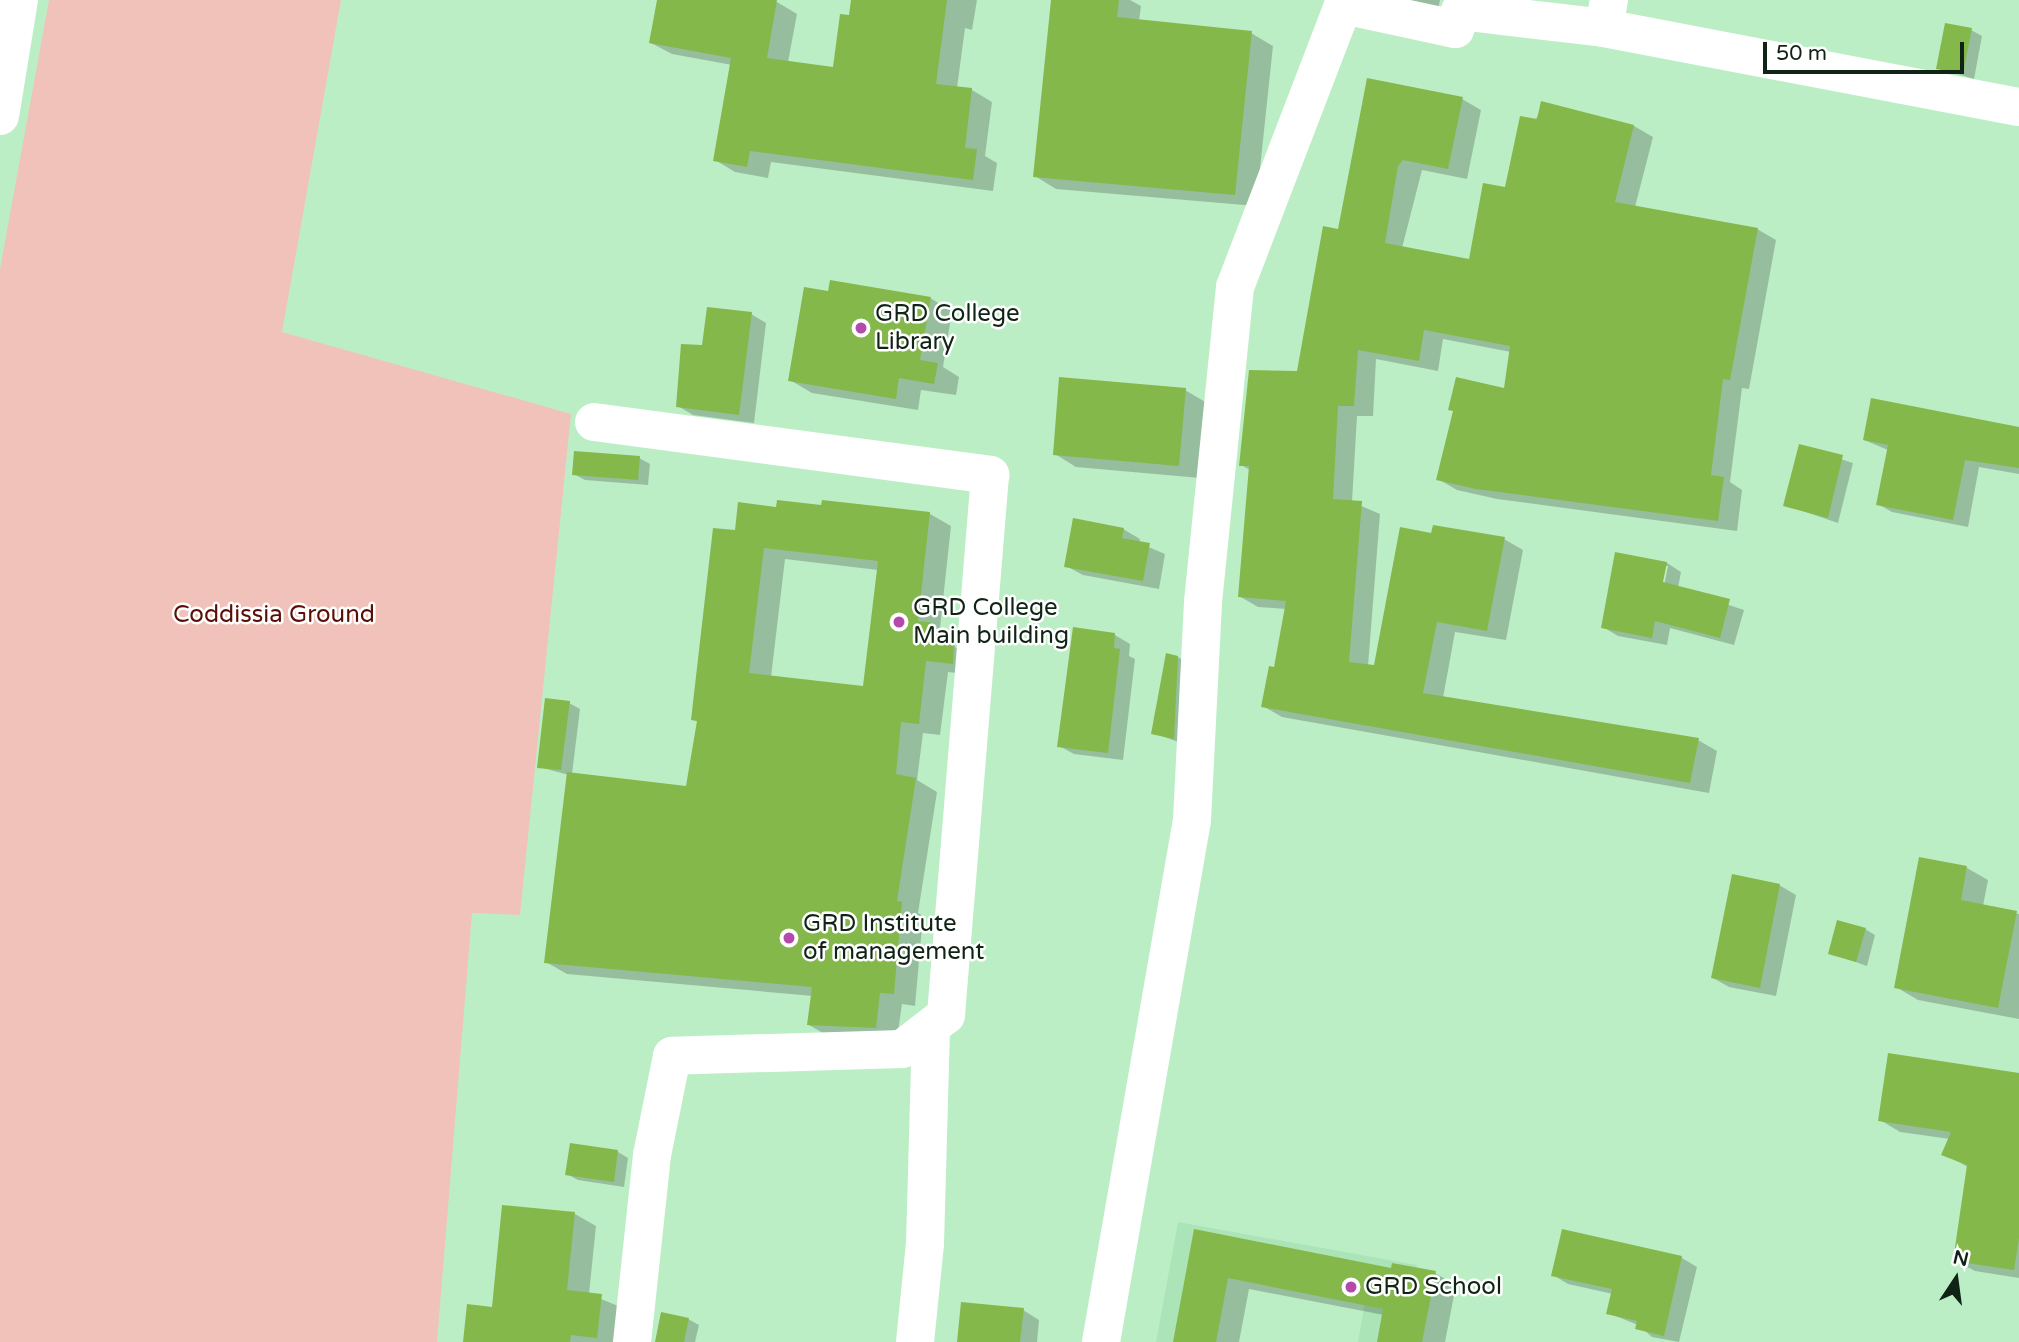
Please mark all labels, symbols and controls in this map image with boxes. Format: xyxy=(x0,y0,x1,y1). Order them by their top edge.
scale bar xyxy=(1767,28,1968,72)
text: 50 m xyxy=(1776,41,1827,66)
place label: GRD College Library xyxy=(875,300,1020,356)
marker: GRD College Library xyxy=(853,320,869,336)
place label: GRD College Main building xyxy=(913,594,1069,650)
park label: Coddissia Ground xyxy=(173,601,375,629)
marker: GRD College Main building xyxy=(891,614,907,630)
place label: GRD Institute of management xyxy=(803,910,984,966)
marker: GRD Institute of management xyxy=(781,930,797,946)
north arrow xyxy=(1921,1244,1991,1314)
text: N xyxy=(1951,1246,1971,1271)
place label: GRD School xyxy=(1365,1273,1502,1301)
marker: GRD School xyxy=(1343,1279,1359,1295)

